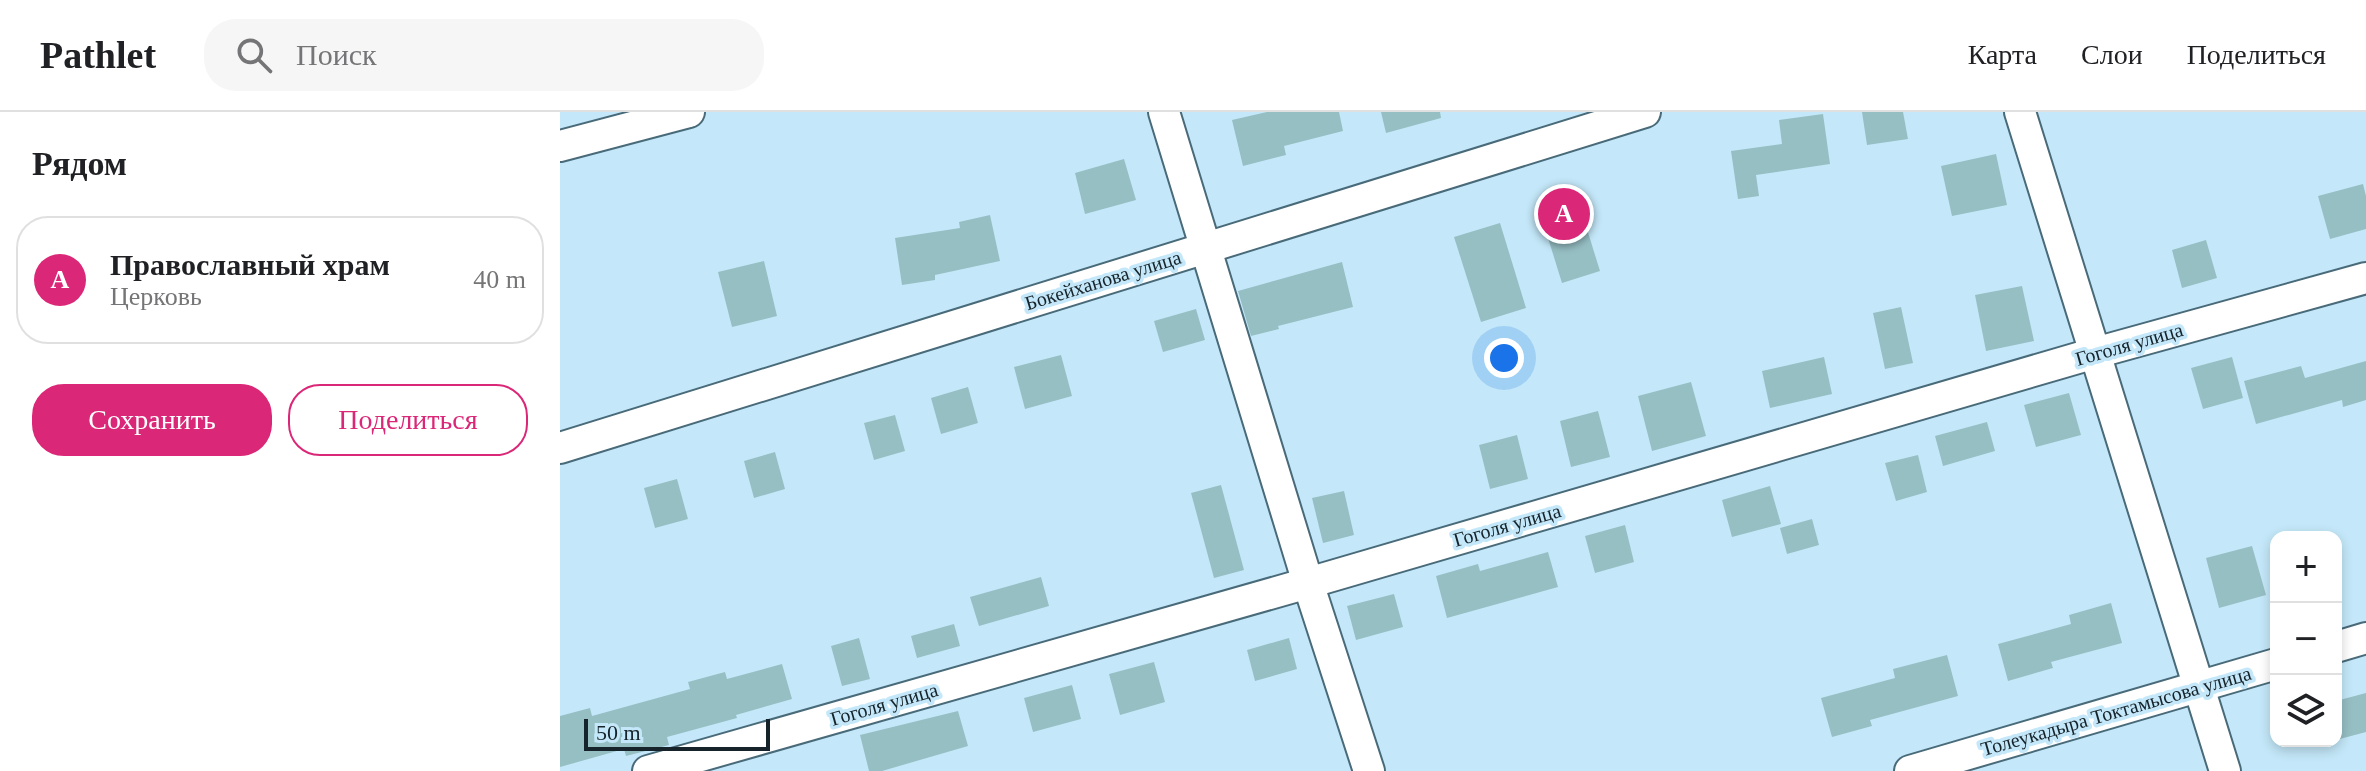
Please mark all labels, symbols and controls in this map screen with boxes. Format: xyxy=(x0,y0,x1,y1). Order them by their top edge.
search box xyxy=(204,19,764,91)
icon: search xyxy=(232,33,276,77)
text: Pathlet xyxy=(40,34,156,76)
text: Поиск xyxy=(296,38,377,71)
text: Карта xyxy=(1968,39,2037,70)
text: Слои xyxy=(2081,39,2143,70)
text: Поделиться xyxy=(2187,39,2326,70)
text: Рядом xyxy=(32,145,127,182)
pin: A xyxy=(1538,184,1590,244)
street label: Бокейханова улица xyxy=(1022,246,1184,315)
text: Православный храм xyxy=(110,248,390,281)
text: A xyxy=(51,265,69,294)
text: 40 m xyxy=(473,265,526,294)
text: Церковь xyxy=(110,282,202,311)
street label: Гоголя улица xyxy=(2073,318,2186,371)
your location xyxy=(1484,338,1524,378)
button: Сохранить xyxy=(32,384,272,456)
button: Поделиться xyxy=(288,384,528,456)
street label: Гоголя улица xyxy=(1451,499,1564,552)
map controls xyxy=(2270,531,2342,747)
button: + xyxy=(2270,531,2342,603)
button: − xyxy=(2270,603,2342,675)
street label: Толеукадыра Токтамысова улица xyxy=(1978,662,2254,761)
button: layers xyxy=(2270,675,2342,747)
street label: Гоголя улица xyxy=(828,678,941,731)
scale bar xyxy=(584,715,770,751)
text: 50 m xyxy=(596,720,641,745)

